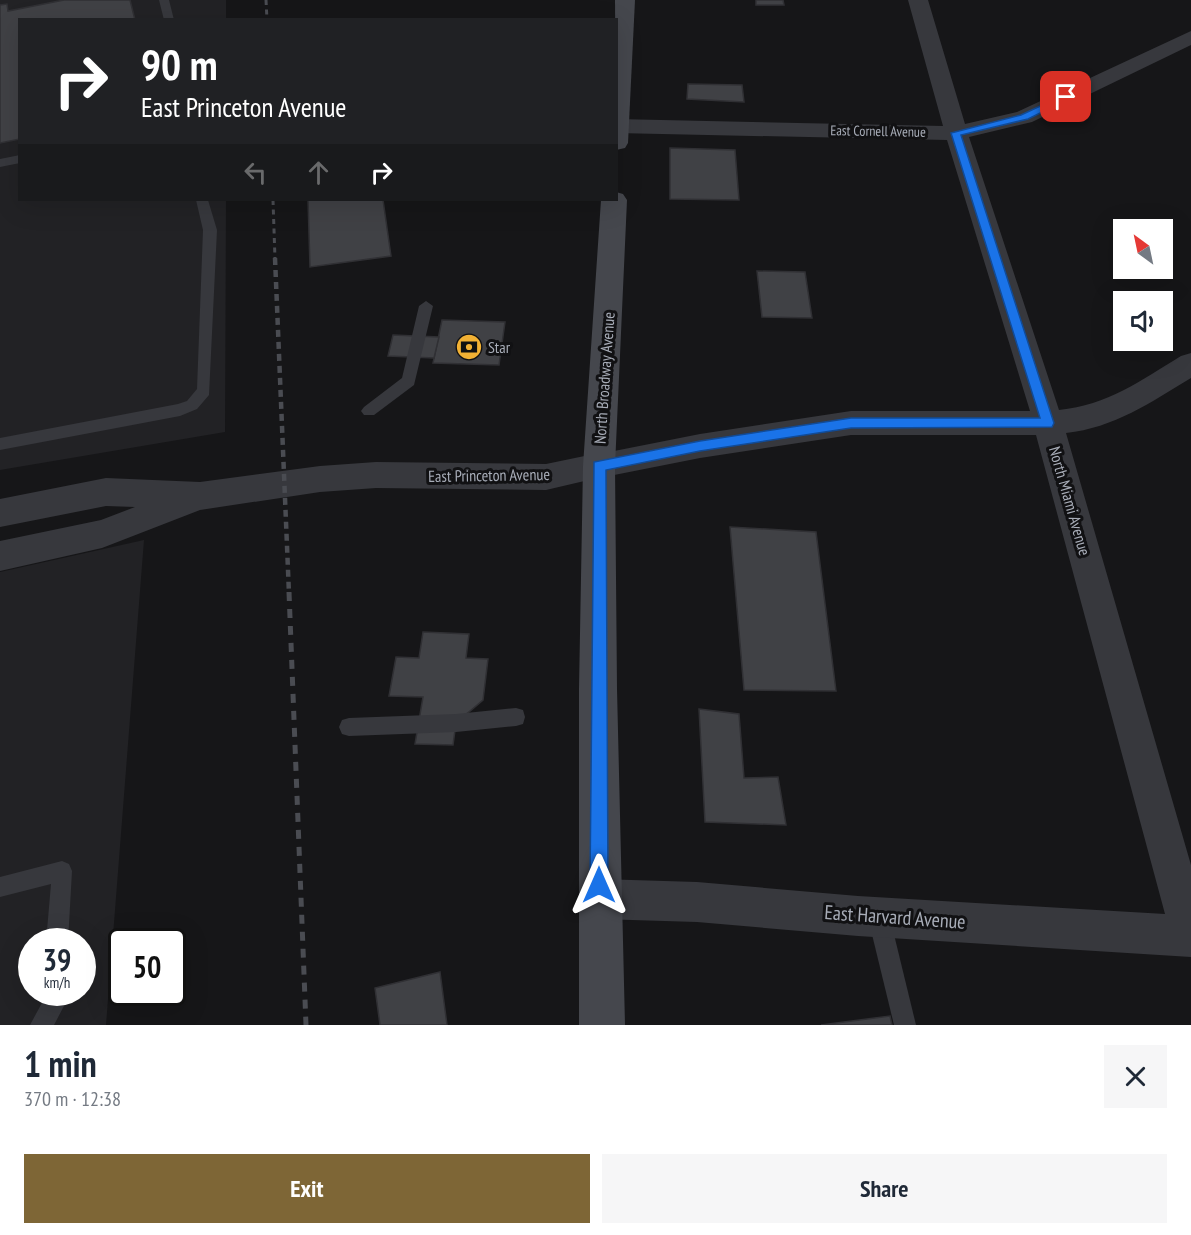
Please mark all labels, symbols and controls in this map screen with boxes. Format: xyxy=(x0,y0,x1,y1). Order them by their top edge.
text: 90 m xyxy=(141,37,218,92)
icon: right xyxy=(42,42,120,120)
pin xyxy=(1040,71,1091,122)
icon: arrive xyxy=(1049,80,1082,113)
text: East Princeton Avenue xyxy=(141,90,347,124)
street label: East Cornell Avenue xyxy=(830,121,926,141)
icon: left xyxy=(239,156,272,189)
icon: ahead xyxy=(302,156,335,189)
icon: right xyxy=(365,156,398,189)
north arrow xyxy=(1113,219,1173,279)
map controls xyxy=(1113,219,1173,351)
button: sound xyxy=(1113,291,1173,351)
street label: North Broadway Avenue xyxy=(589,311,619,445)
bank icon: Star xyxy=(454,332,484,362)
place label: Star xyxy=(488,337,511,357)
street label: North Miami Avenue xyxy=(1045,444,1095,558)
street label: East Princeton Avenue xyxy=(428,464,550,486)
position arrow xyxy=(567,853,631,917)
street label: East Harvard Avenue xyxy=(824,899,966,935)
speed limit sign: 50 xyxy=(108,928,186,1006)
text: 39 xyxy=(43,940,71,979)
text: km/h xyxy=(44,973,70,992)
text: 1 min xyxy=(24,1040,97,1087)
button: close xyxy=(1104,1045,1167,1108)
text: 370 m · 12:38 xyxy=(24,1086,121,1112)
button: Exit xyxy=(24,1154,590,1223)
button: Share xyxy=(602,1154,1167,1223)

